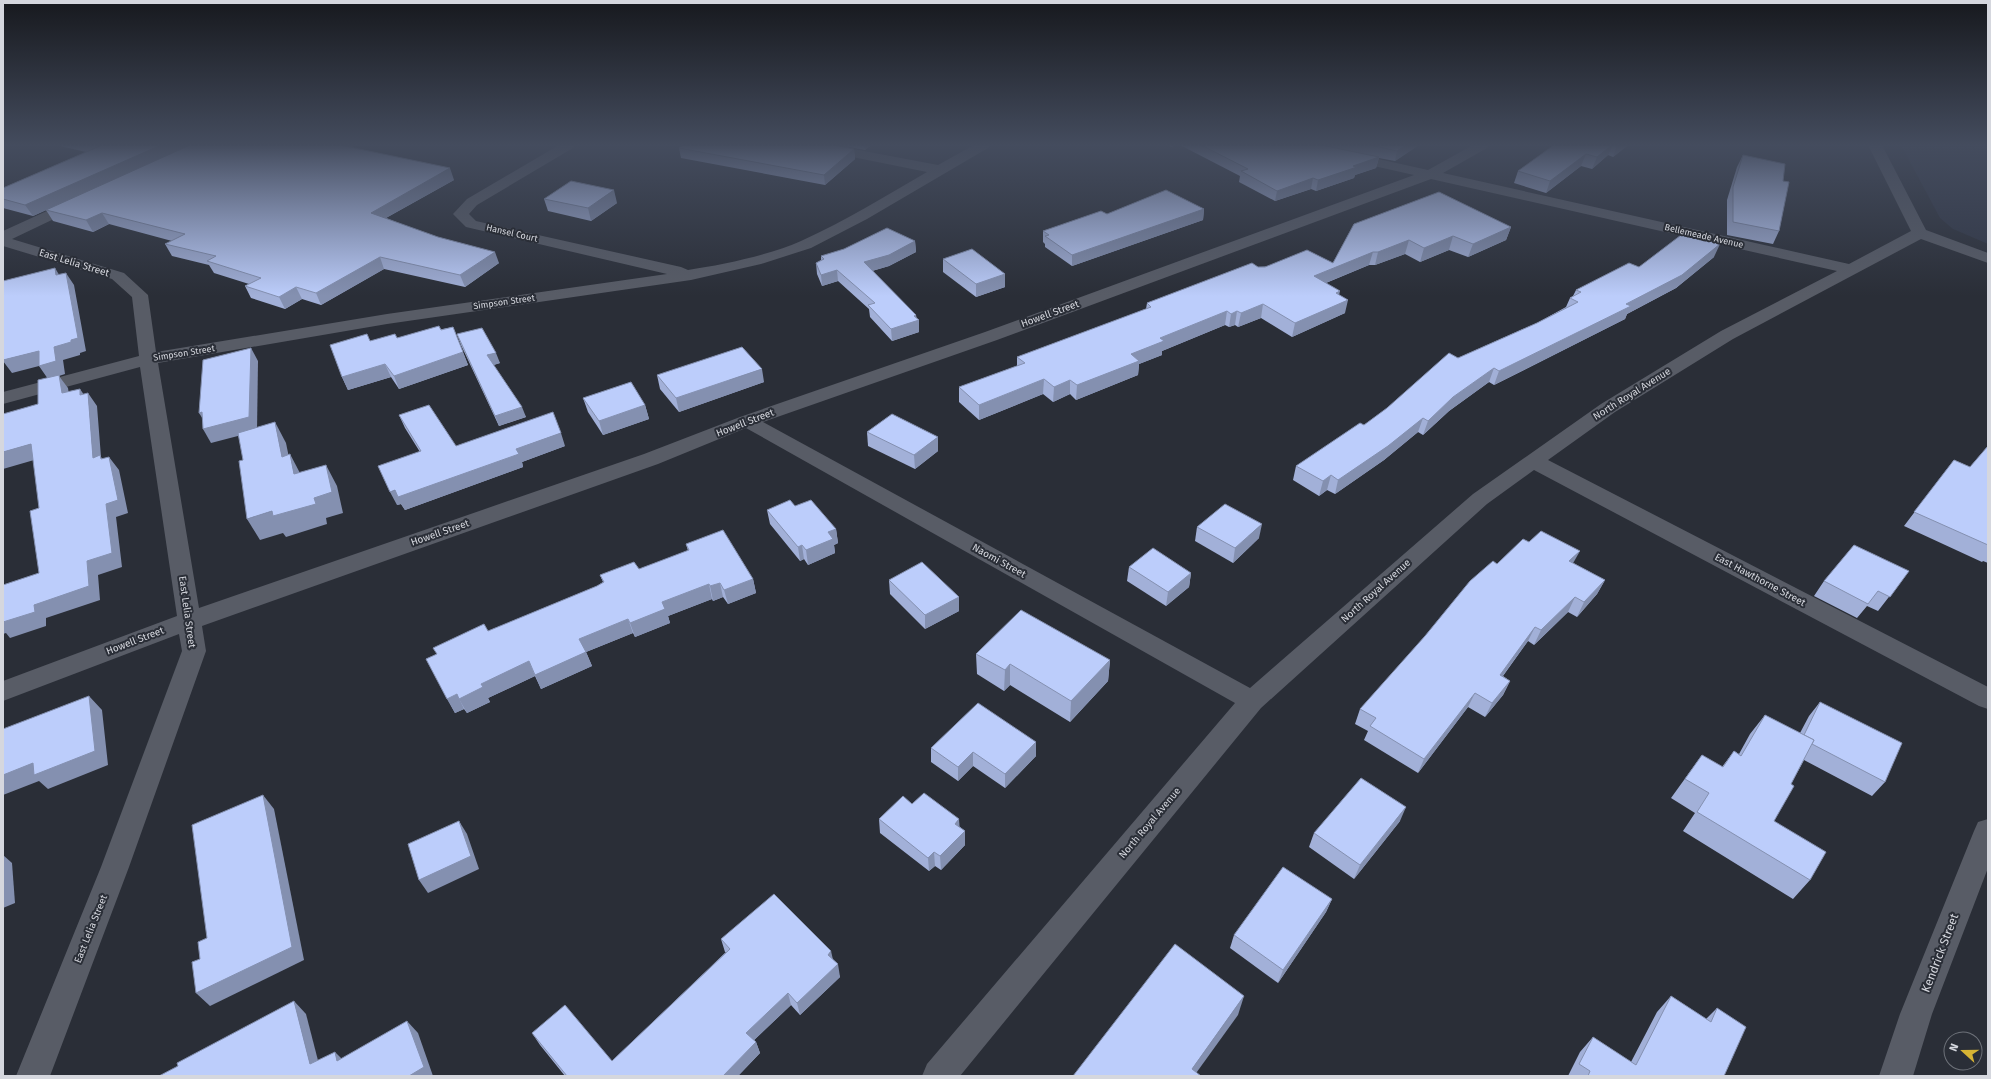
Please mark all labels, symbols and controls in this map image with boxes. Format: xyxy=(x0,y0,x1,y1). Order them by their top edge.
street label: Hansel Court xyxy=(485,222,539,244)
street label: Bellemeade Avenue xyxy=(1664,222,1744,250)
street label: East Lelia Street xyxy=(38,247,111,279)
street label: Simpson Street xyxy=(473,293,536,311)
street label: Howell Street xyxy=(1019,298,1081,330)
street label: Simpson Street xyxy=(153,343,216,363)
street label: North Royal Avenue xyxy=(1591,365,1673,423)
street label: Howell Street xyxy=(714,406,776,440)
street label: Howell Street xyxy=(409,517,471,549)
street label: Naomi Street xyxy=(970,541,1028,581)
street label: East Hawthorne Street xyxy=(1713,551,1808,609)
street label: North Royal Avenue xyxy=(1339,557,1413,625)
street label: East Lelia Street xyxy=(176,575,198,649)
street label: Howell Street xyxy=(104,624,166,658)
street label: North Royal Avenue xyxy=(1117,785,1183,861)
street label: East Lelia Street xyxy=(72,893,110,965)
street label: Kendrick Street xyxy=(1919,911,1962,994)
north arrow xyxy=(1943,1031,1983,1071)
text: N xyxy=(1947,1042,1962,1053)

